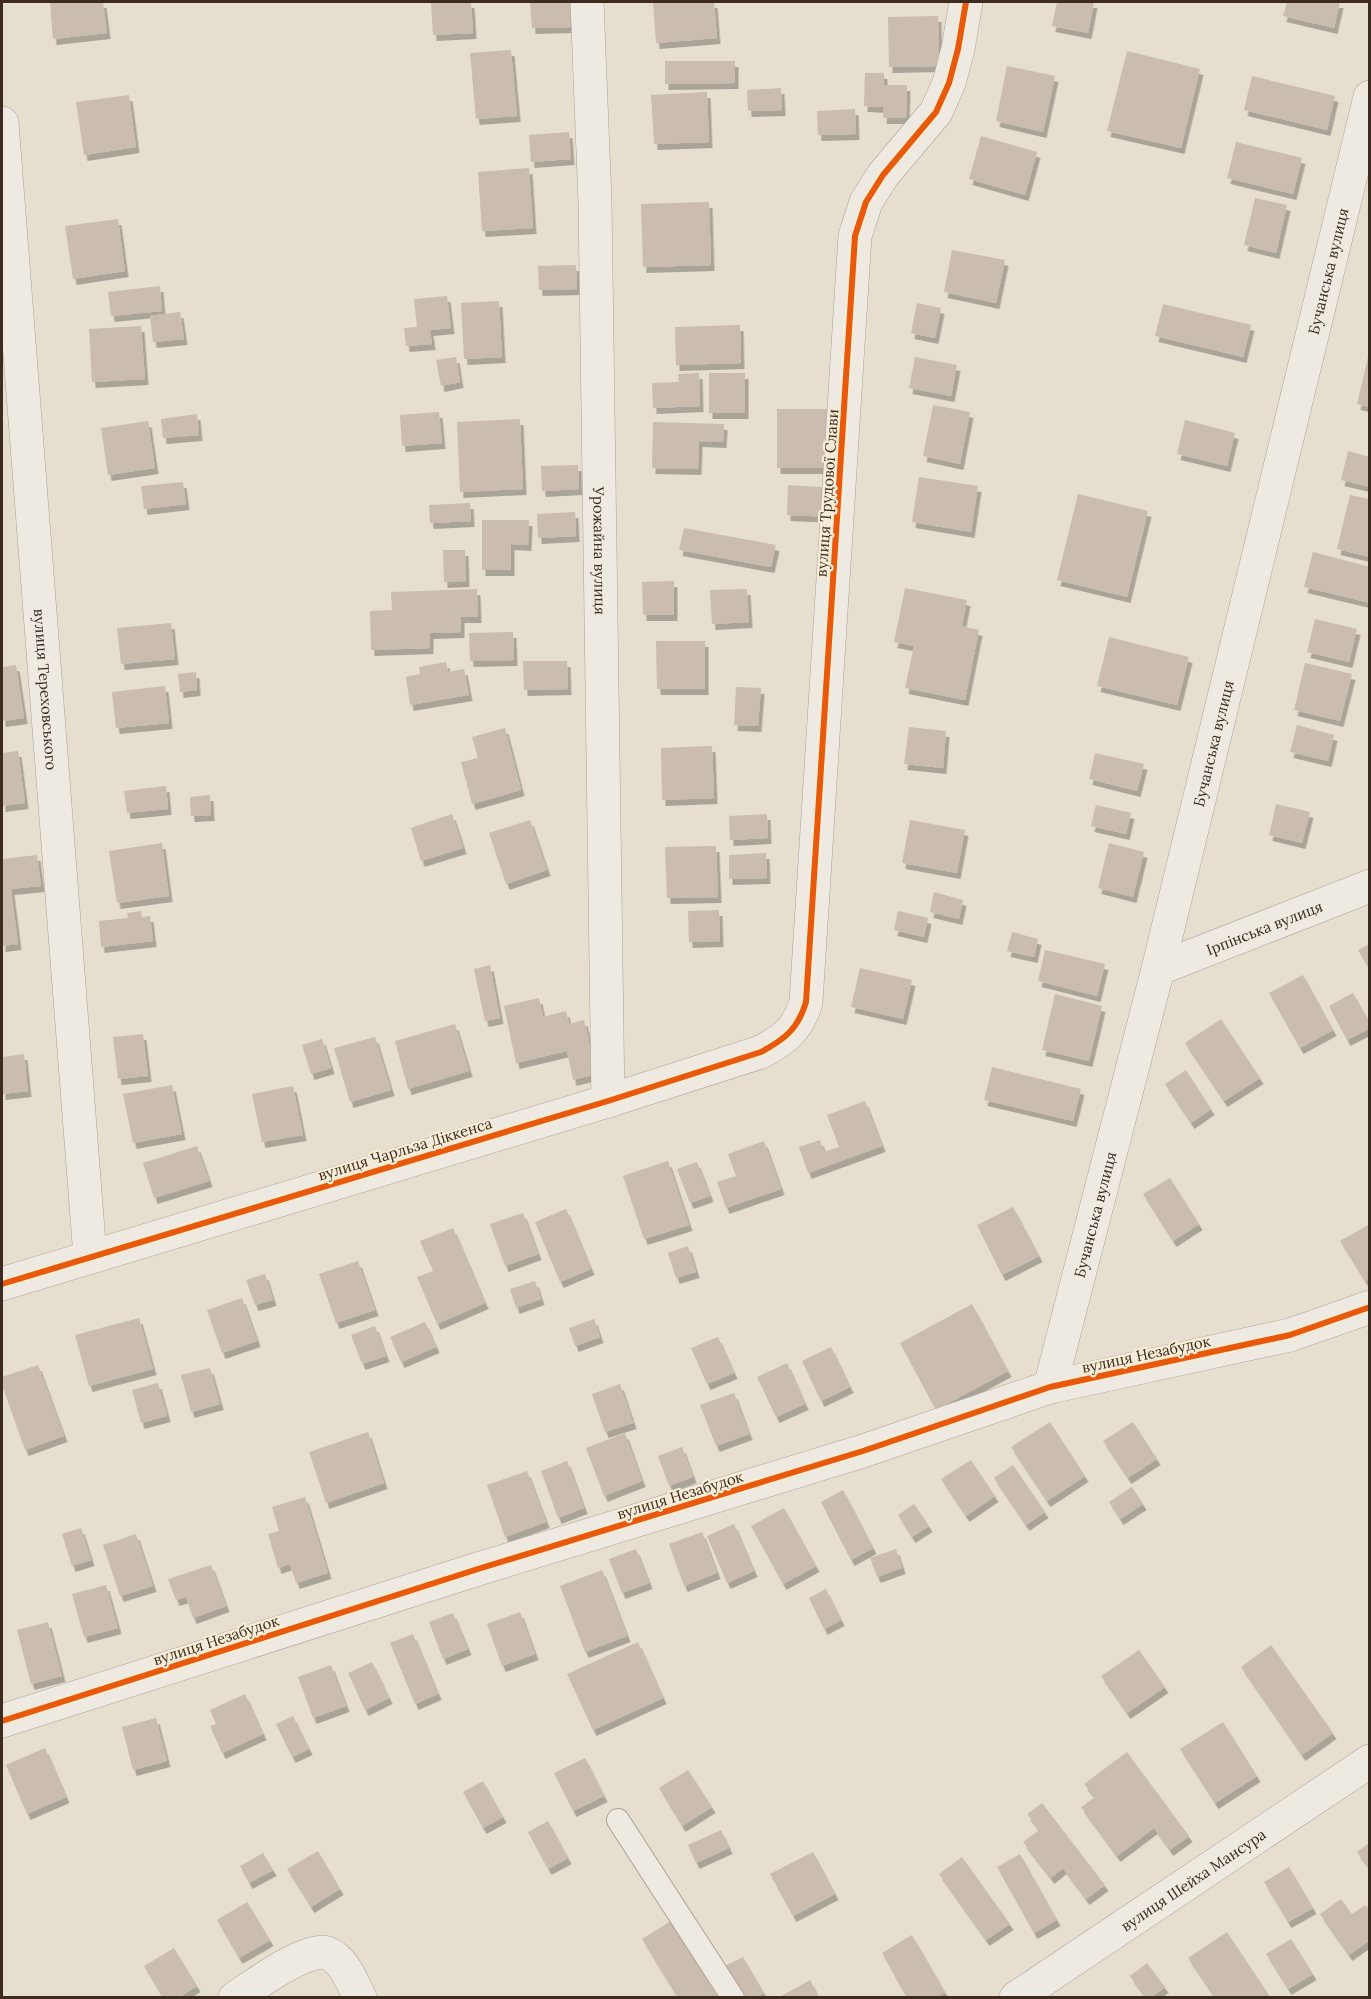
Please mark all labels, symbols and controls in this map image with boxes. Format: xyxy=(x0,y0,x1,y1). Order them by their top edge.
street label: Бучанська вулиця xyxy=(1303,206,1352,336)
street label: вулиця Трудової Слави xyxy=(812,408,842,578)
street label: Урожайна вулиця xyxy=(590,486,610,615)
street label: вулиця Тереховського xyxy=(30,608,62,771)
street label: Бучанська вулиця xyxy=(1188,678,1237,808)
street label: Ірпінська вулиця xyxy=(1203,896,1325,959)
street label: вулиця Чарльза Діккенса xyxy=(316,1113,495,1185)
street label: Бучанська вулиця xyxy=(1069,1150,1120,1280)
street label: вулиця Незабудок xyxy=(1080,1331,1212,1377)
street label: вулиця Незабудок xyxy=(615,1467,745,1523)
street label: вулиця Незабудок xyxy=(151,1611,281,1669)
street label: вулиця Шейха Мансура xyxy=(1117,1824,1269,1935)

